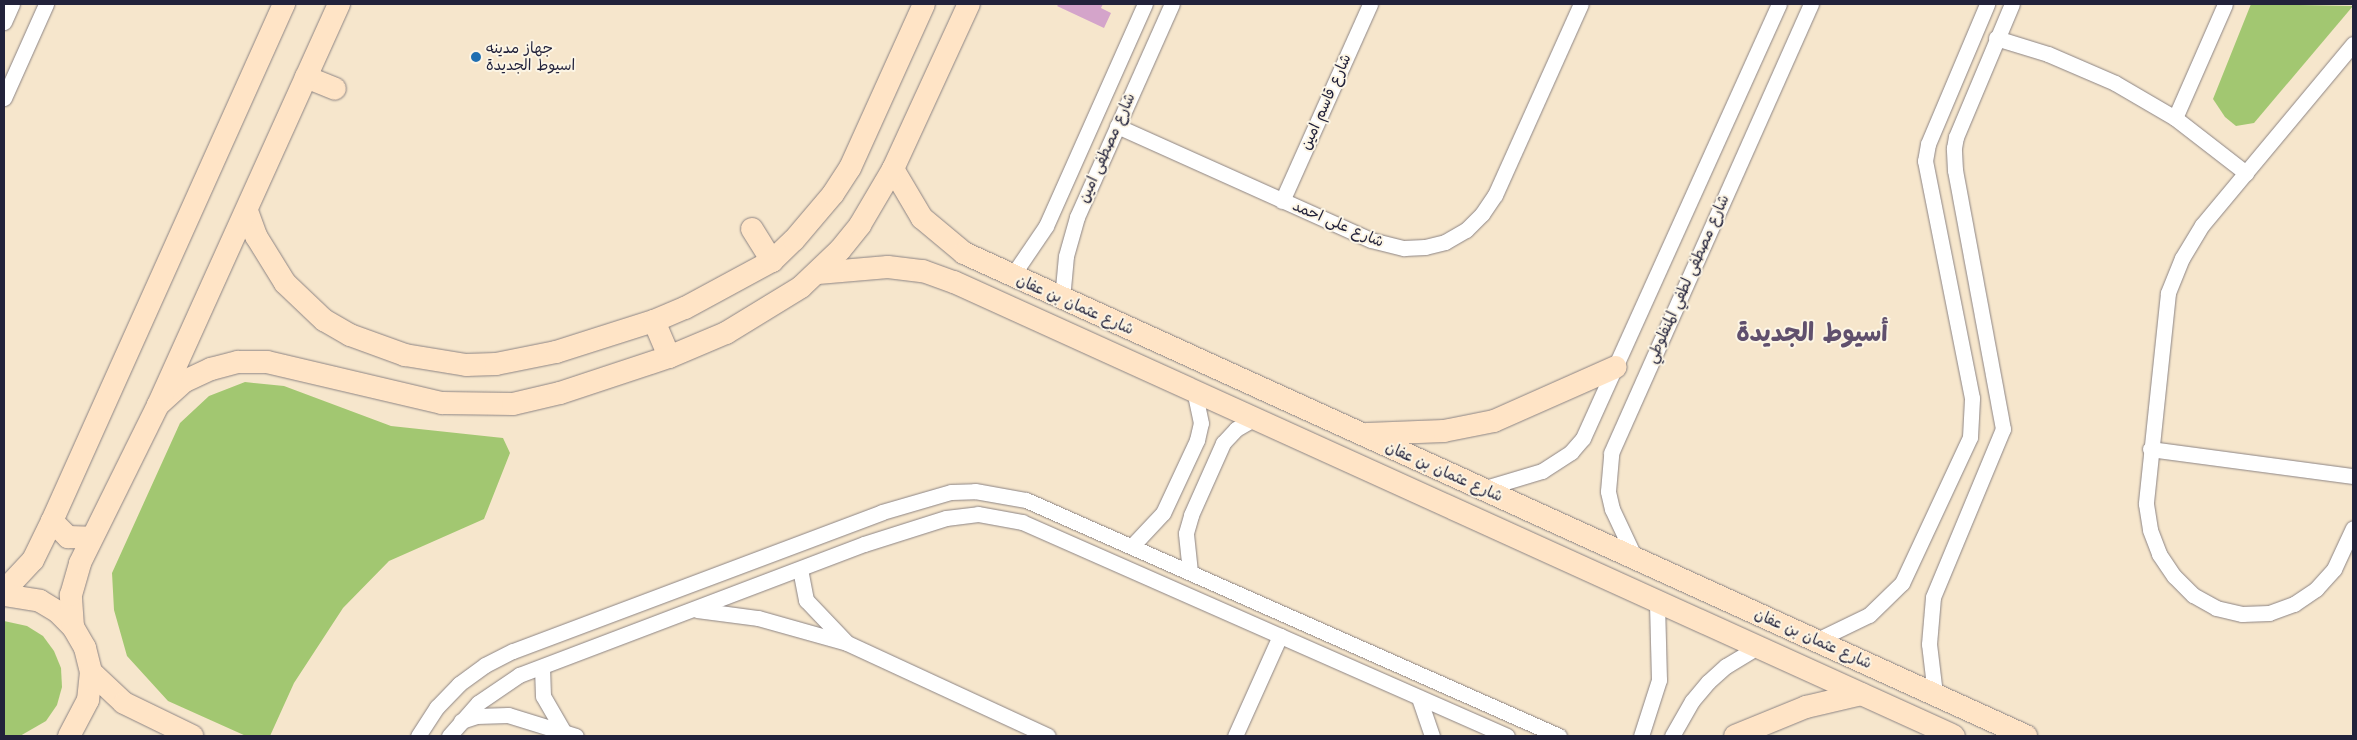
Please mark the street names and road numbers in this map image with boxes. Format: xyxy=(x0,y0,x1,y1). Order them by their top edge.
street label: شارع قاسم امين xyxy=(1297,51,1355,153)
street label: شارع مصطفى امين xyxy=(1075,90,1139,206)
street label: شارع مصطفى لطفي المنفلوطي xyxy=(1643,192,1733,366)
street label: شارع على احمد xyxy=(1290,197,1386,251)
street label: شارع عثمان بن عفان xyxy=(1014,271,1136,339)
street label: شارع عثمان بن عفان xyxy=(1383,438,1505,506)
street label: شارع عثمان بن عفان xyxy=(1752,605,1874,673)

